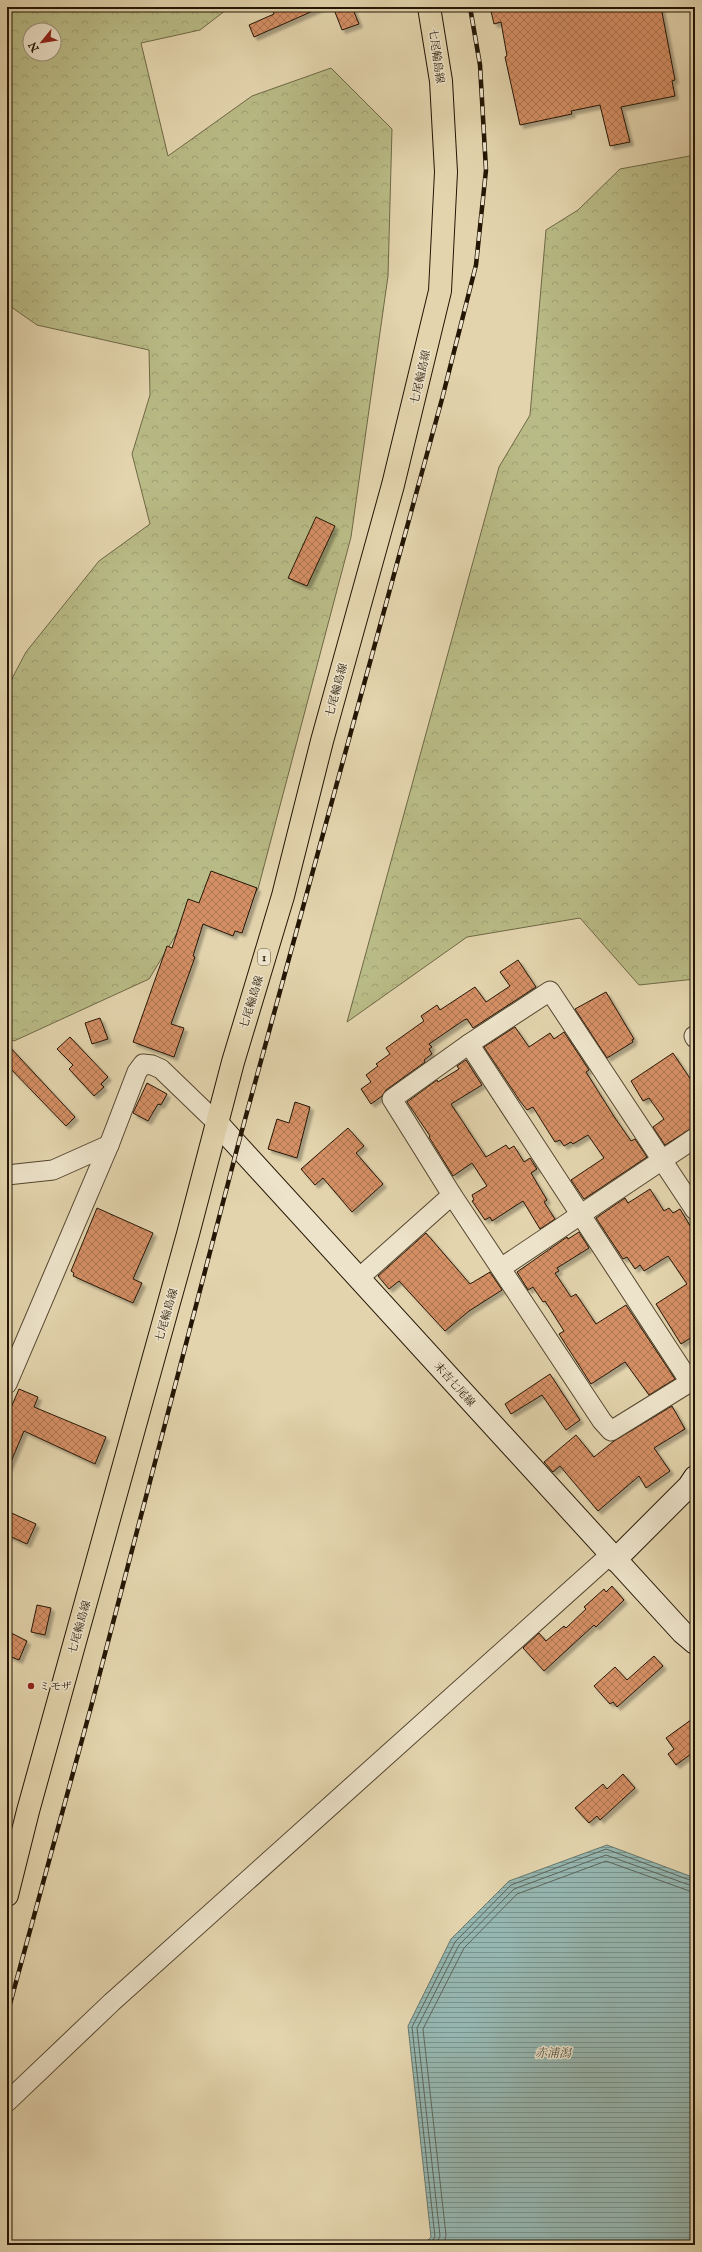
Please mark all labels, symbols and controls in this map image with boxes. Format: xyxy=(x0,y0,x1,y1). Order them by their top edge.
north arrow xyxy=(22,22,62,62)
street label: 七尾輪島線 xyxy=(425,28,447,84)
text: N xyxy=(26,38,43,55)
street label: 七尾輪島線 xyxy=(408,349,434,406)
street label: 七尾輪島線 xyxy=(323,662,351,719)
road number: 1 xyxy=(258,949,270,965)
street label: 七尾輪島線 xyxy=(237,974,267,1031)
street label: 七尾輪島線 xyxy=(153,1287,181,1344)
street label: 末吉七尾線 xyxy=(431,1360,478,1410)
street label: 七尾輪島線 xyxy=(66,1599,94,1656)
place label: ミモザ xyxy=(39,1680,72,1694)
marker: ミモザ xyxy=(26,1681,36,1691)
water label: 赤浦潟 xyxy=(535,2046,573,2061)

